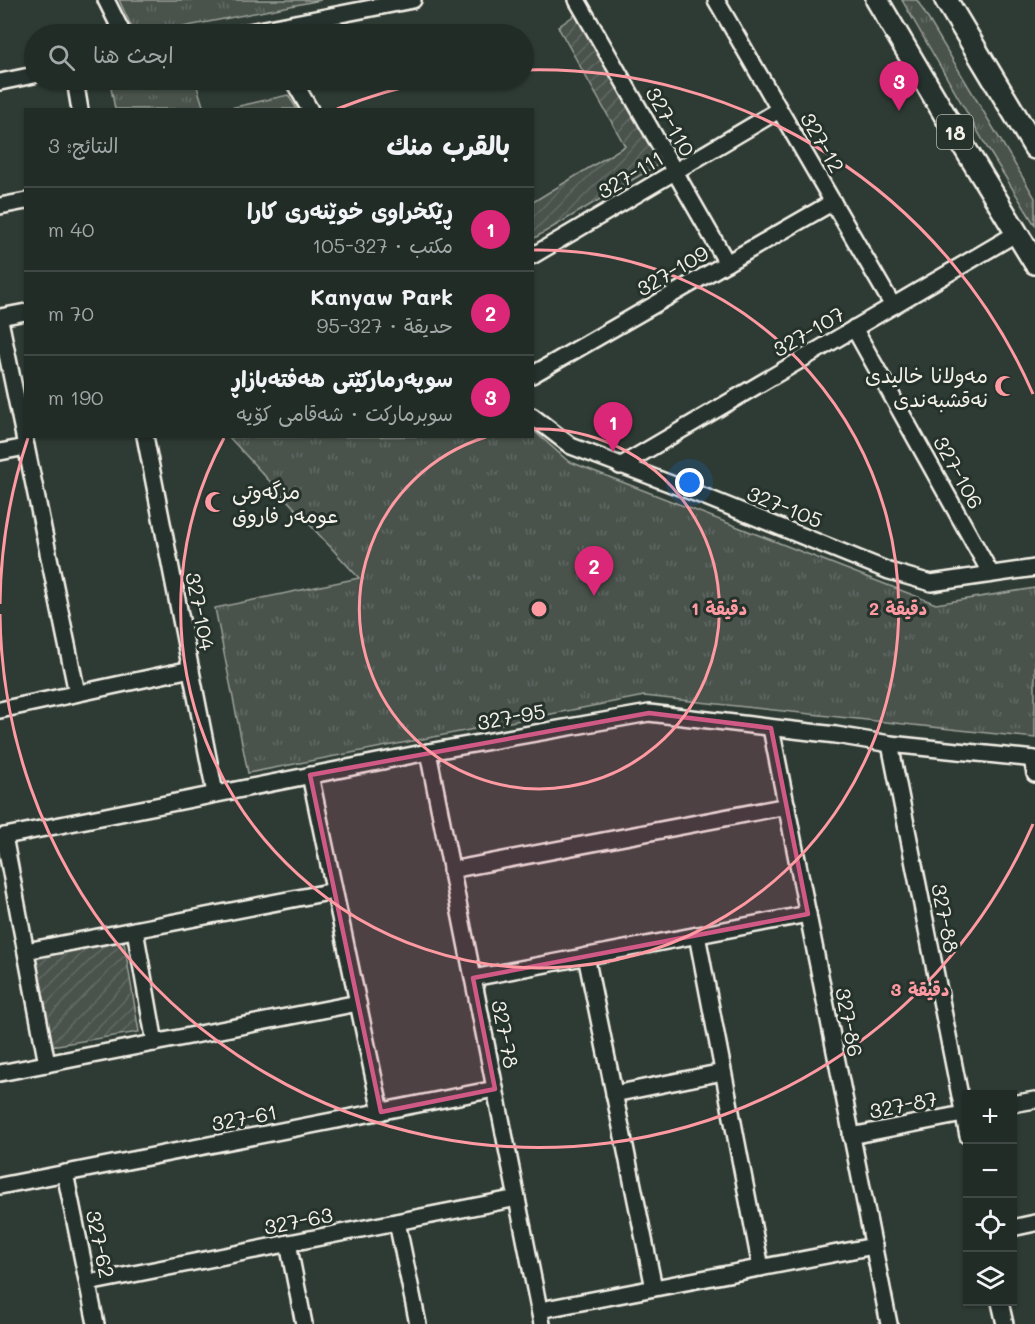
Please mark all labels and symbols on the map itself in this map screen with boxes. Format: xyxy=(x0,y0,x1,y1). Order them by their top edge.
pin: 3 xyxy=(880,62,918,111)
street label: 327-110 xyxy=(640,81,702,161)
street label: 327-12 xyxy=(795,107,851,177)
road number: 18 xyxy=(937,115,973,149)
street label: 327-111 xyxy=(592,144,668,204)
street label: 327-109 xyxy=(631,238,713,302)
street label: 327-107 xyxy=(767,300,849,362)
place label: مەولانا خالیدی نەقشبەندی xyxy=(865,361,988,413)
mosque icon: مەولانا خالیدی نەقشبەندی xyxy=(993,374,1017,398)
pin: 1 xyxy=(594,402,632,452)
street label: 327-106 xyxy=(928,431,990,513)
your location xyxy=(675,468,704,497)
place label: مزگەوتی عومەر فاروق xyxy=(232,477,338,529)
street label: 327-105 xyxy=(743,479,827,533)
mosque icon: مزگەوتی عومەر فاروق xyxy=(203,490,227,514)
pin: 2 xyxy=(574,546,614,596)
street label: 327-104 xyxy=(180,570,222,653)
text: 1 دقيقة xyxy=(691,596,747,620)
text: 2 دقيقة xyxy=(869,596,927,620)
centre of rings xyxy=(529,599,549,619)
street label: 327-95 xyxy=(475,697,547,735)
street label: 327-88 xyxy=(926,881,966,955)
text: 3 دقيقة xyxy=(891,977,949,1001)
street label: 327-86 xyxy=(830,985,870,1059)
street label: 327-78 xyxy=(486,998,526,1070)
street label: 327-87 xyxy=(867,1084,939,1124)
street label: 327-61 xyxy=(209,1097,279,1137)
street label: 327-63 xyxy=(261,1200,335,1240)
street label: 327-62 xyxy=(81,1207,121,1281)

